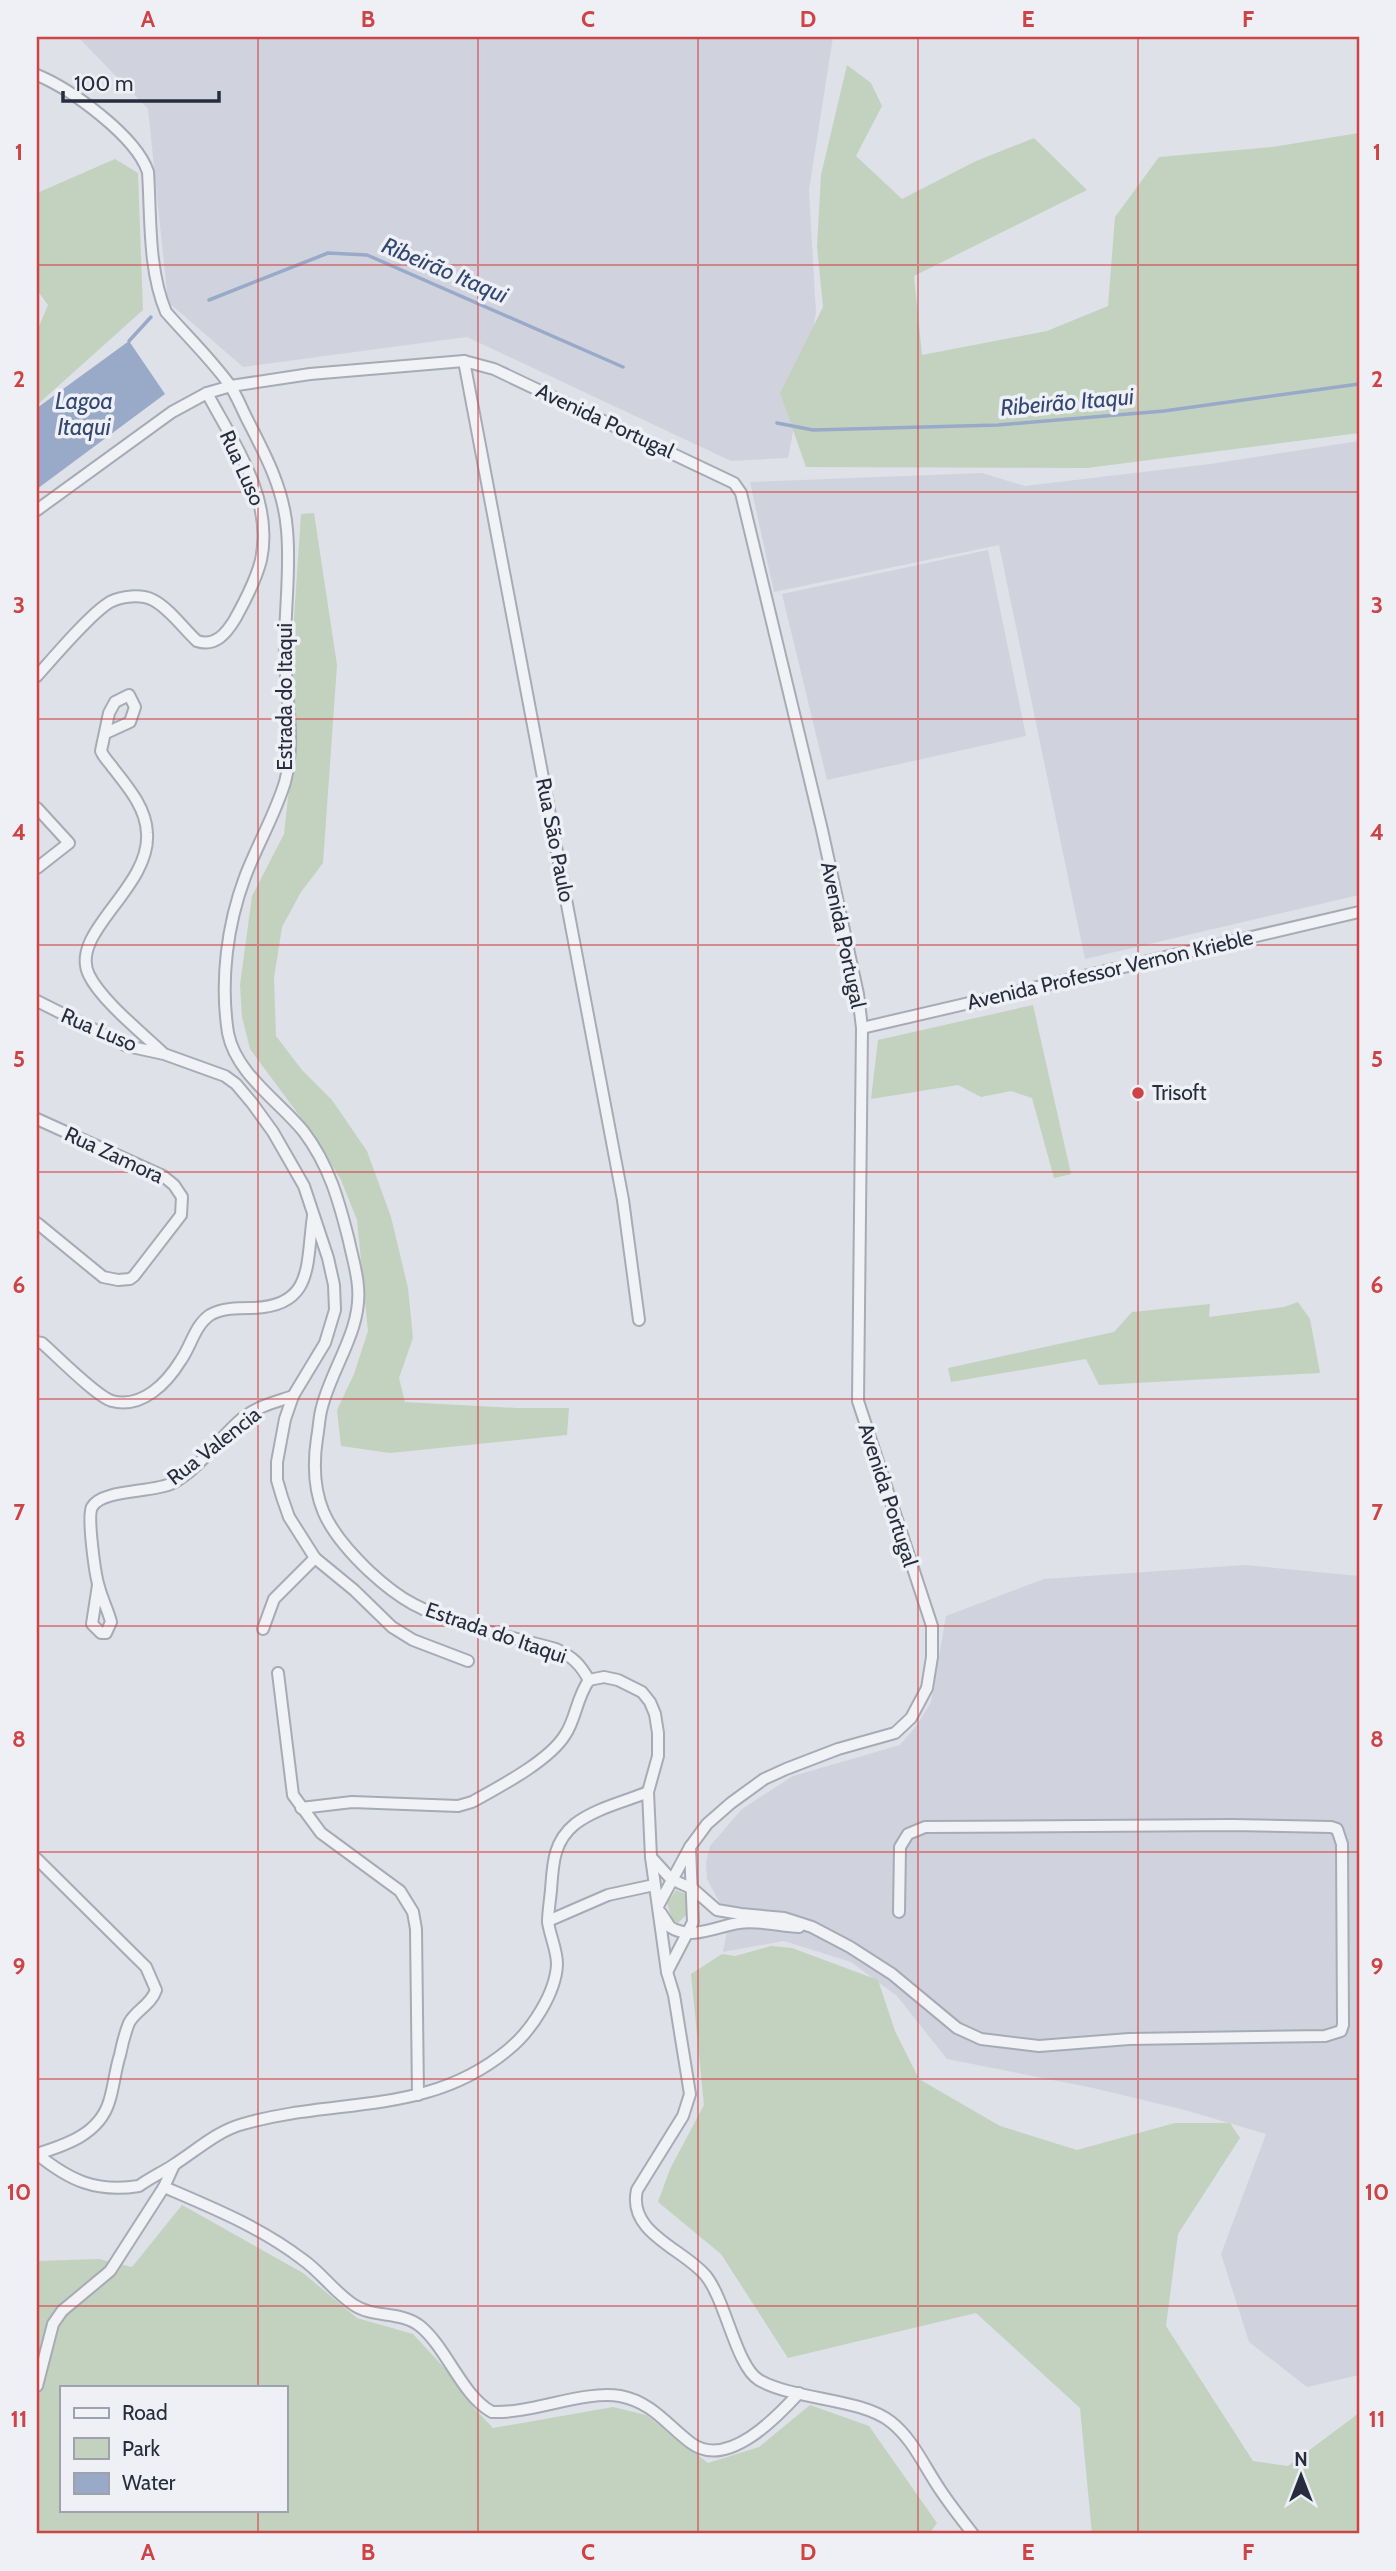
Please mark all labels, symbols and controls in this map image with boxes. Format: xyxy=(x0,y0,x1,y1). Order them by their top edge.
text: A xyxy=(141,5,156,33)
text: B xyxy=(361,5,375,33)
text: C xyxy=(581,5,595,33)
text: D xyxy=(800,5,816,33)
text: E xyxy=(1021,5,1035,33)
text: F xyxy=(1242,5,1254,33)
scale bar xyxy=(63,60,219,104)
text: 100 m xyxy=(74,71,133,96)
text: 1 xyxy=(15,138,23,166)
text: 1 xyxy=(1373,138,1381,166)
water label: Ribeirão Itaqui xyxy=(378,231,513,309)
text: 2 xyxy=(13,365,25,393)
text: 2 xyxy=(1371,365,1383,393)
street label: Avenida Portugal xyxy=(532,378,678,463)
water label: Ribeirão Itaqui xyxy=(999,382,1136,422)
water label: Lagoa Itaqui xyxy=(55,387,113,441)
street label: Rua Luso xyxy=(215,426,270,509)
text: 3 xyxy=(13,591,25,619)
text: 3 xyxy=(1371,591,1383,619)
street label: Estrada do Itaqui xyxy=(272,623,297,771)
street label: Rua São Paulo xyxy=(531,776,580,904)
text: 4 xyxy=(12,818,26,846)
text: 4 xyxy=(1370,818,1384,846)
street label: Avenida Portugal xyxy=(816,859,871,1011)
street label: Avenida Professor Vernon Krieble xyxy=(964,924,1256,1015)
street label: Rua Luso xyxy=(58,1002,141,1057)
text: 5 xyxy=(13,1045,25,1073)
text: 5 xyxy=(1371,1045,1383,1073)
place label: Trisoft xyxy=(1152,1080,1207,1105)
marker: Trisoft xyxy=(1130,1085,1146,1101)
street label: Rua Zamora xyxy=(61,1121,168,1188)
text: 6 xyxy=(13,1271,25,1299)
text: 6 xyxy=(1371,1271,1383,1299)
street label: Rua Valencia xyxy=(162,1401,265,1490)
street label: Avenida Portugal xyxy=(854,1420,923,1570)
text: 7 xyxy=(13,1498,25,1526)
text: 7 xyxy=(1371,1498,1383,1526)
street label: Estrada do Itaqui xyxy=(422,1597,570,1668)
text: 8 xyxy=(12,1725,26,1753)
text: 8 xyxy=(1370,1725,1384,1753)
text: 9 xyxy=(13,1952,25,1980)
text: 9 xyxy=(1371,1952,1383,1980)
text: 10 xyxy=(7,2178,31,2206)
text: 10 xyxy=(1365,2178,1389,2206)
legend xyxy=(60,2386,287,2512)
text: Road xyxy=(122,2400,168,2425)
text: 11 xyxy=(11,2405,27,2433)
text: 11 xyxy=(1369,2405,1385,2433)
text: Park xyxy=(122,2436,160,2461)
north arrow xyxy=(1266,2442,1336,2512)
text: N xyxy=(1294,2448,1308,2471)
text: Water xyxy=(122,2470,176,2495)
text: A xyxy=(141,2538,156,2566)
text: B xyxy=(361,2538,375,2566)
text: C xyxy=(581,2538,595,2566)
text: D xyxy=(800,2538,816,2566)
text: E xyxy=(1021,2538,1035,2566)
text: F xyxy=(1242,2538,1254,2566)

